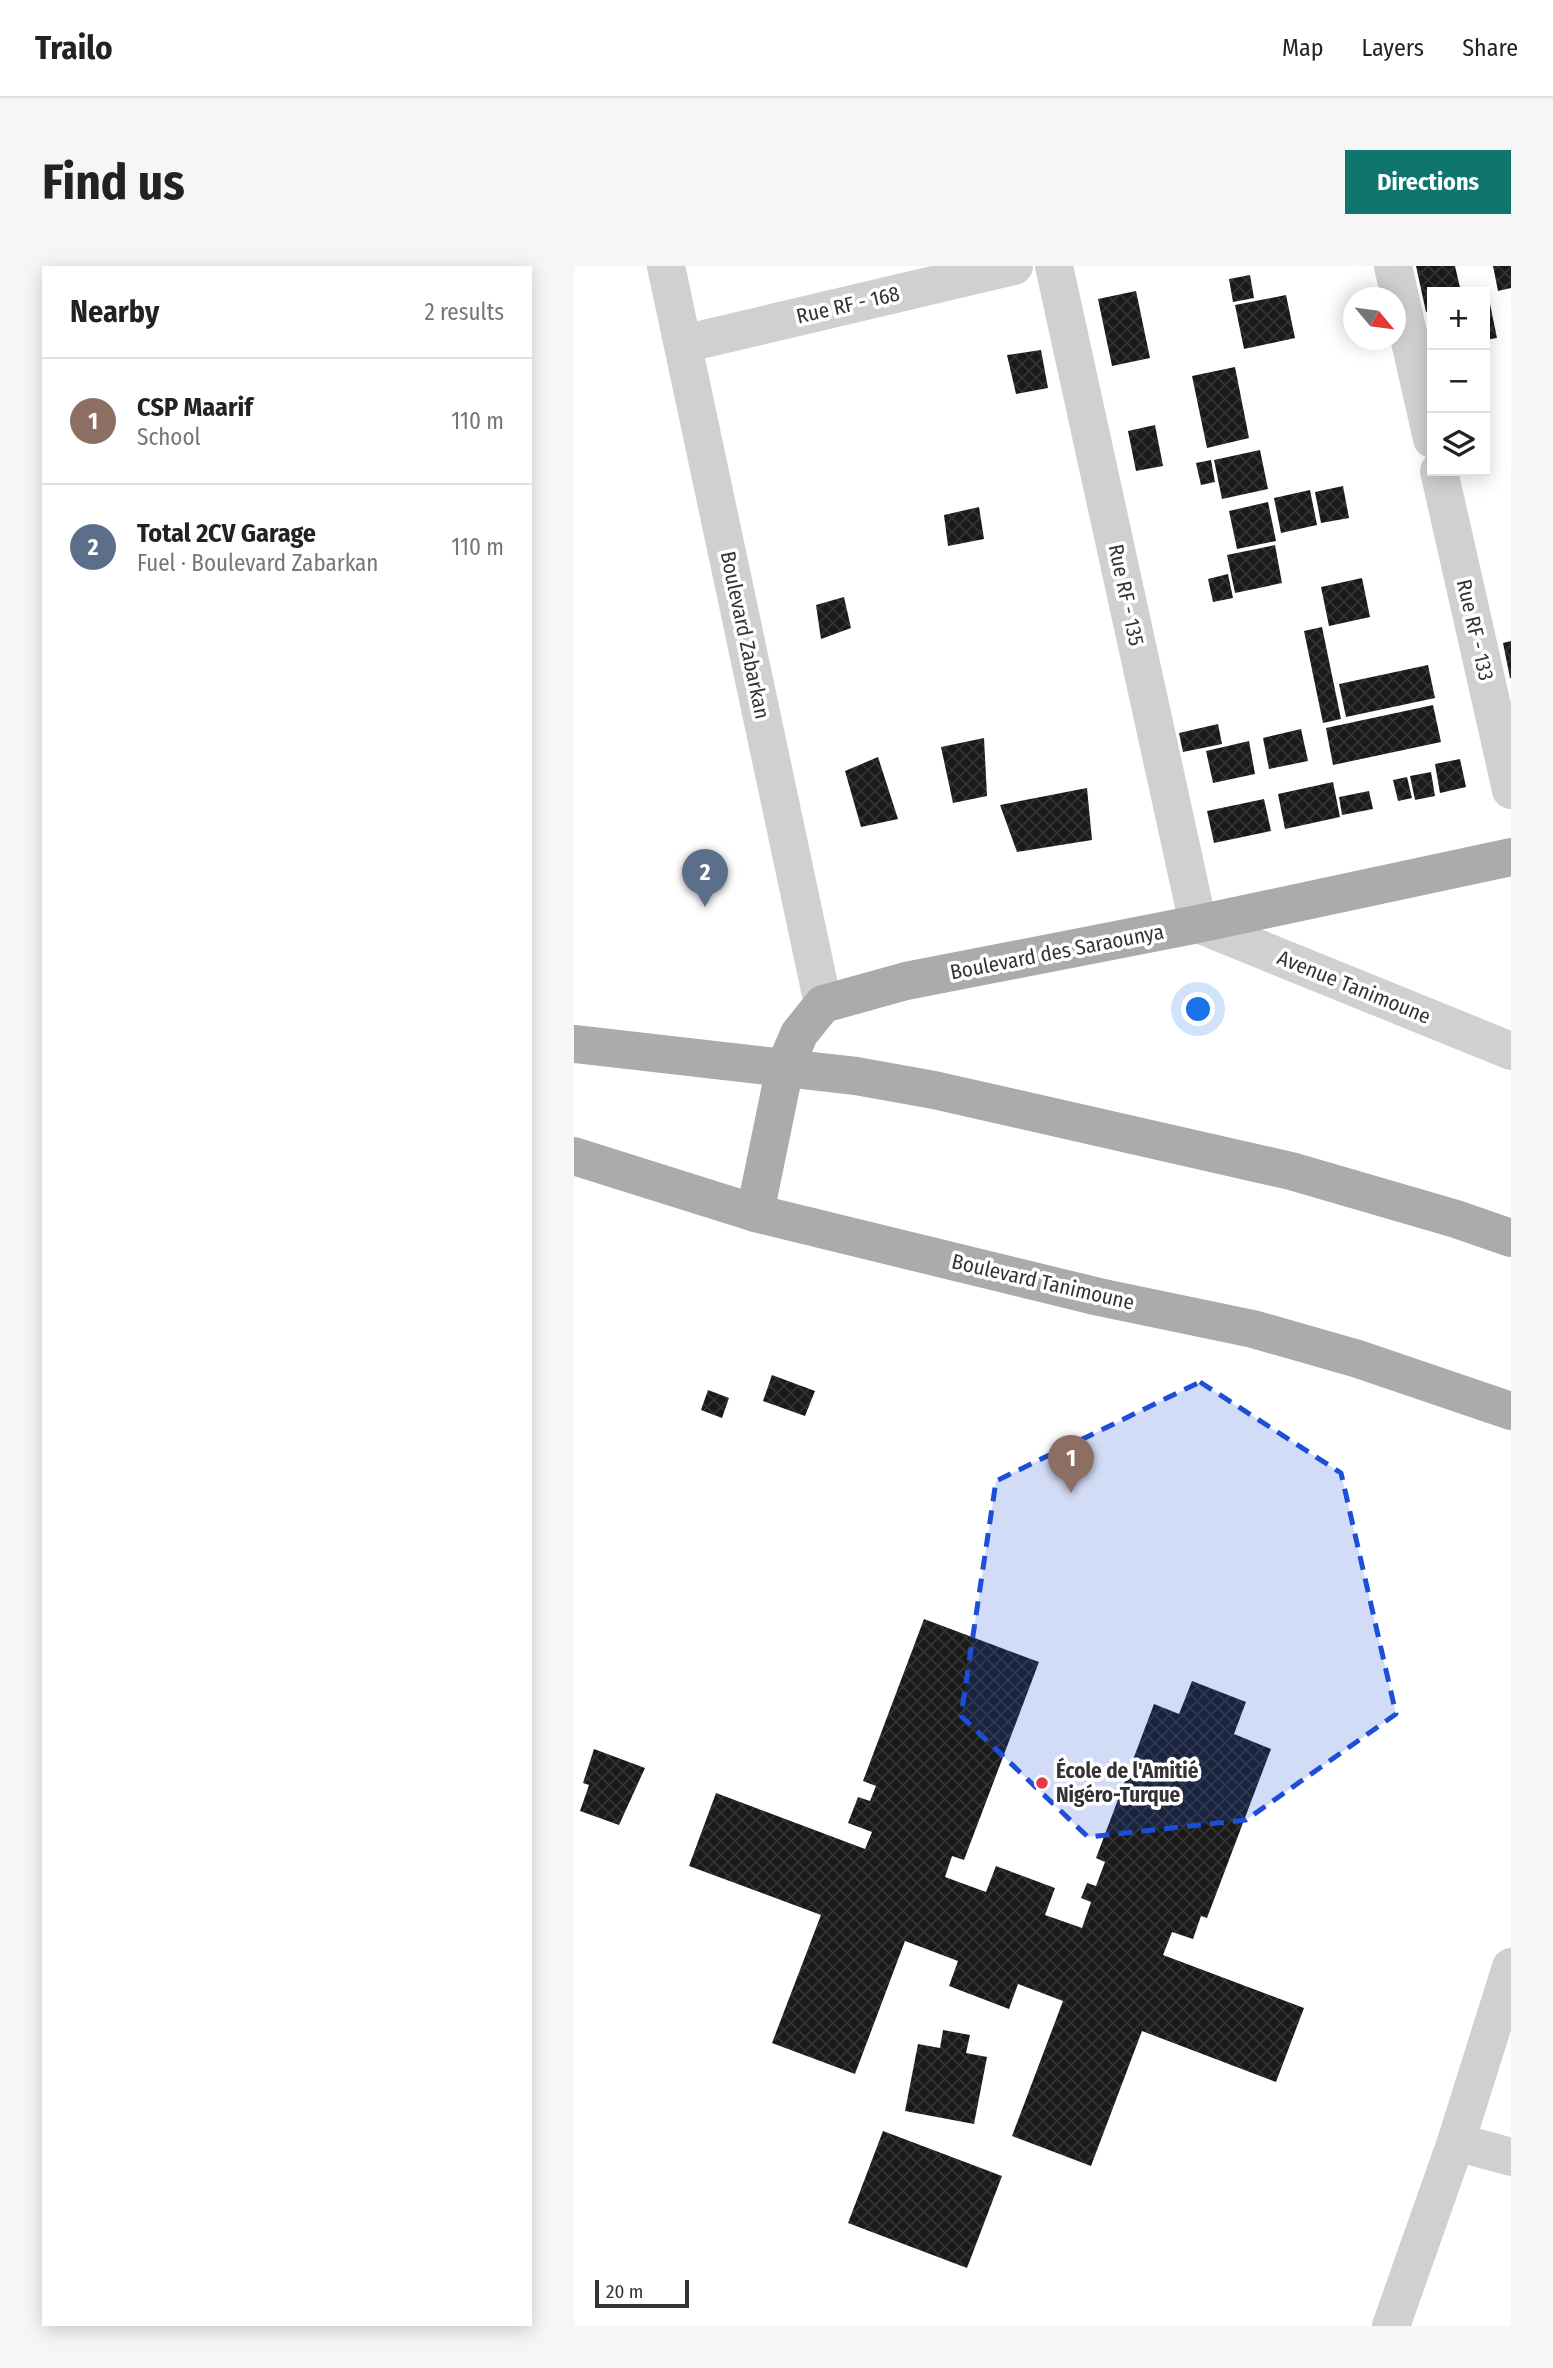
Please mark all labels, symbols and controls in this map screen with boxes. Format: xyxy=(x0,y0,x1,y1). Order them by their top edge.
text: Trailo xyxy=(35,28,113,68)
text: Map xyxy=(1282,34,1324,62)
text: Layers xyxy=(1362,34,1424,62)
text: Share xyxy=(1462,34,1518,62)
button: Directions xyxy=(1345,150,1511,214)
text: Find us xyxy=(42,153,185,212)
street label: Rue RF - 168 xyxy=(794,281,902,329)
north arrow xyxy=(1343,287,1406,350)
map controls xyxy=(1427,287,1490,476)
button: + xyxy=(1427,287,1490,350)
text: Nearby xyxy=(70,294,159,330)
text: 2 results xyxy=(424,298,504,326)
button: − xyxy=(1427,350,1490,413)
text: CSP Maarif xyxy=(137,392,253,423)
text: 1 xyxy=(88,407,98,435)
text: 110 m xyxy=(451,407,504,435)
button: layers xyxy=(1427,413,1490,476)
text: School xyxy=(137,423,201,451)
text: Total 2CV Garage xyxy=(137,518,316,549)
text: 2 xyxy=(88,533,98,561)
text: 110 m xyxy=(451,533,504,561)
street label: Rue RF - 135 xyxy=(1103,542,1149,648)
text: Fuel · Boulevard Zabarkan xyxy=(137,549,378,577)
street label: Boulevard Zabarkan xyxy=(715,549,775,721)
street label: Rue RF - 133 xyxy=(1451,577,1499,683)
pin: 2 xyxy=(682,849,728,907)
street label: Boulevard des Saraounya xyxy=(948,919,1166,985)
street label: Avenue Tanimoune xyxy=(1274,944,1434,1030)
your location xyxy=(1181,992,1215,1026)
street label: Boulevard Tanimoune xyxy=(949,1248,1137,1316)
pin: 1 xyxy=(1048,1435,1094,1493)
place label: École de l'Amitié Nigéro-Turque xyxy=(1056,1757,1199,1808)
marker: École de l'Amitié Nigéro-Turque xyxy=(1034,1775,1050,1791)
scale bar xyxy=(595,2277,690,2309)
text: 20 m xyxy=(606,2280,643,2303)

